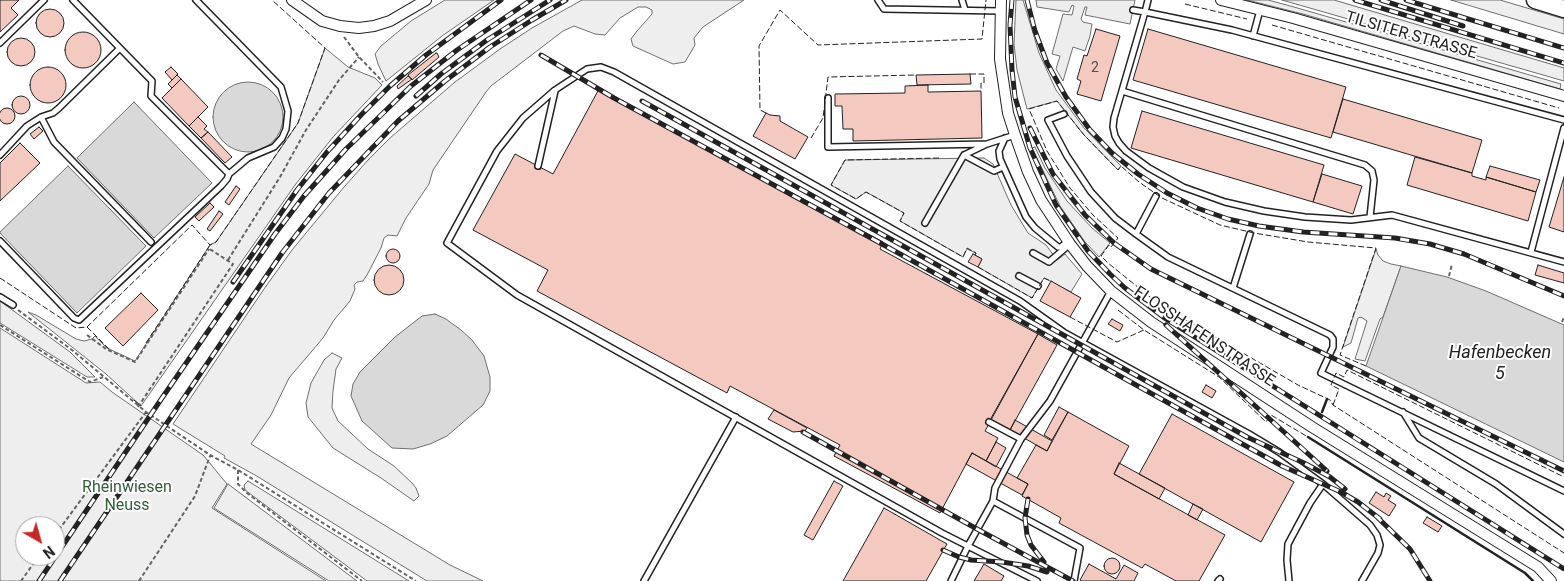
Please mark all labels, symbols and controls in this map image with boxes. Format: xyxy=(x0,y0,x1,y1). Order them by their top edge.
street label: TILSITER STRASSE xyxy=(1343,8,1479,64)
house number: 2 xyxy=(1091,60,1099,76)
street label: FLOSSHAFENSTRASSE xyxy=(1130,283,1278,391)
water label: Hafenbecken 5 xyxy=(1449,342,1551,384)
park label: Rheinwiesen Neuss xyxy=(82,478,172,516)
north arrow xyxy=(15,516,65,566)
text: N xyxy=(40,543,57,561)

